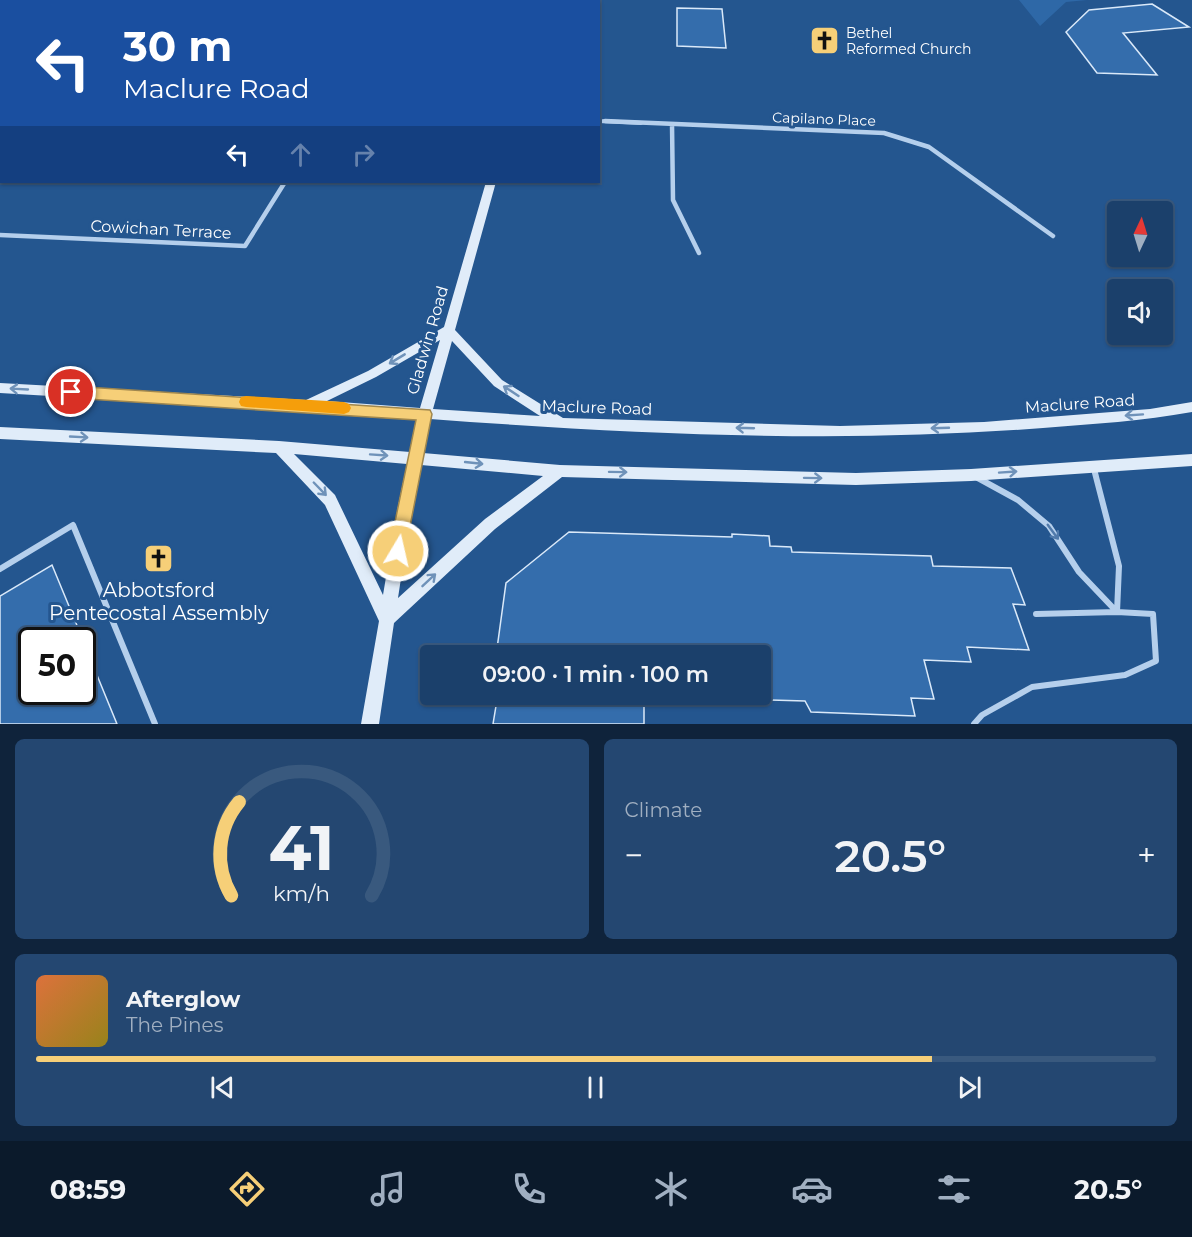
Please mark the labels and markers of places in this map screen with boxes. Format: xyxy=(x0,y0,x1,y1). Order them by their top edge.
place label: Bethel Reformed Church xyxy=(846,24,971,58)
church icon: Bethel Reformed Church xyxy=(809,25,841,57)
pin xyxy=(45,366,96,417)
church icon: Abbotsford Pentecostal Assembly xyxy=(143,543,175,575)
place label: Abbotsford Pentecostal Assembly xyxy=(49,578,269,625)

